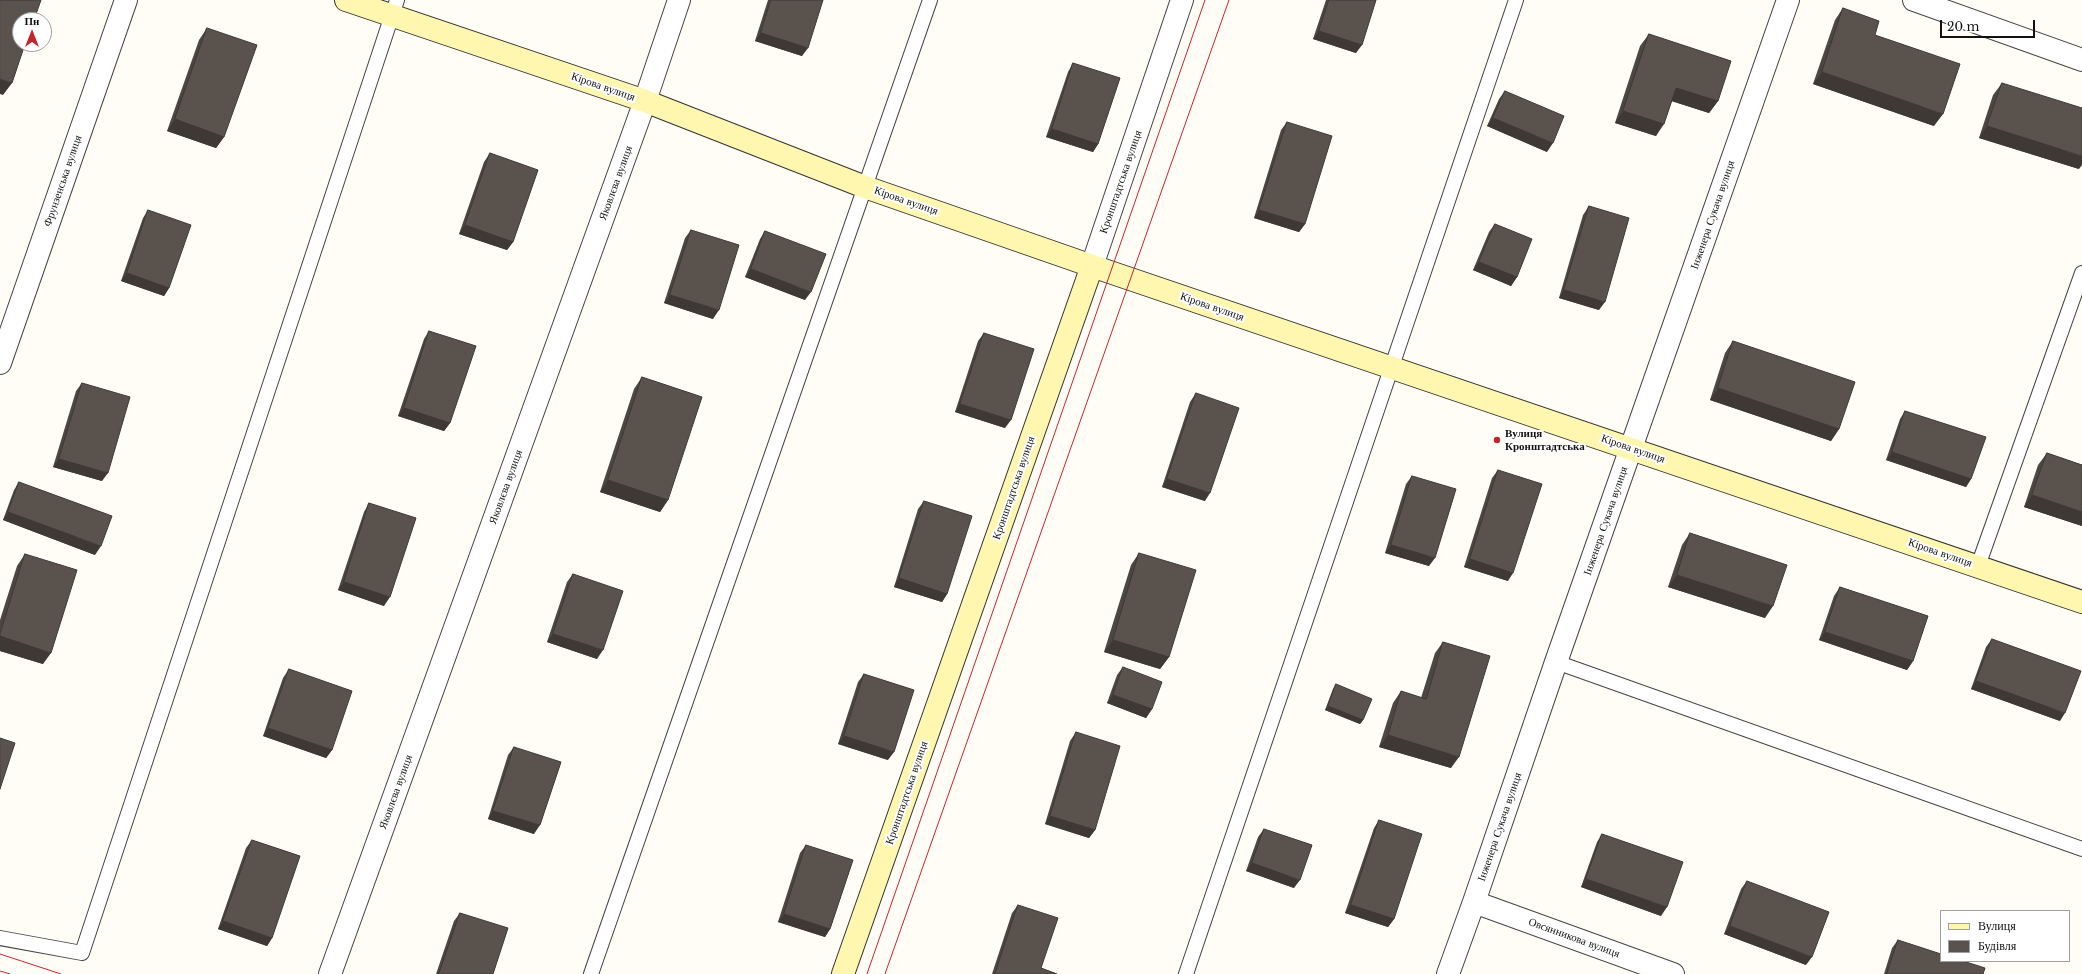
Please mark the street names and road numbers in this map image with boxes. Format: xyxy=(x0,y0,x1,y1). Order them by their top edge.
street label: Кірова вулиця xyxy=(569,70,637,104)
street label: Кронштадтська вулиця xyxy=(1097,129,1145,235)
street label: Фрунзенська вулиця xyxy=(41,134,85,228)
street label: Яковлєва вулиця xyxy=(596,144,636,222)
street label: Інженера Сукача вулиця xyxy=(1688,159,1738,271)
street label: Кірова вулиця xyxy=(872,184,940,218)
street label: Кірова вулиця xyxy=(1178,290,1246,324)
street label: Кірова вулиця xyxy=(1599,432,1667,466)
street label: Кронштадтська вулиця xyxy=(990,435,1038,541)
street label: Яковлєва вулиця xyxy=(486,448,526,526)
street label: Інженера Сукача вулиця xyxy=(1581,465,1631,577)
street label: Кірова вулиця xyxy=(1906,536,1974,570)
street label: Кронштадтська вулиця xyxy=(883,740,931,846)
street label: Яковлєва вулиця xyxy=(376,753,416,831)
street label: Інженера Сукача вулиця xyxy=(1475,771,1525,883)
street label: Овсянникова вулиця xyxy=(1527,915,1621,961)

